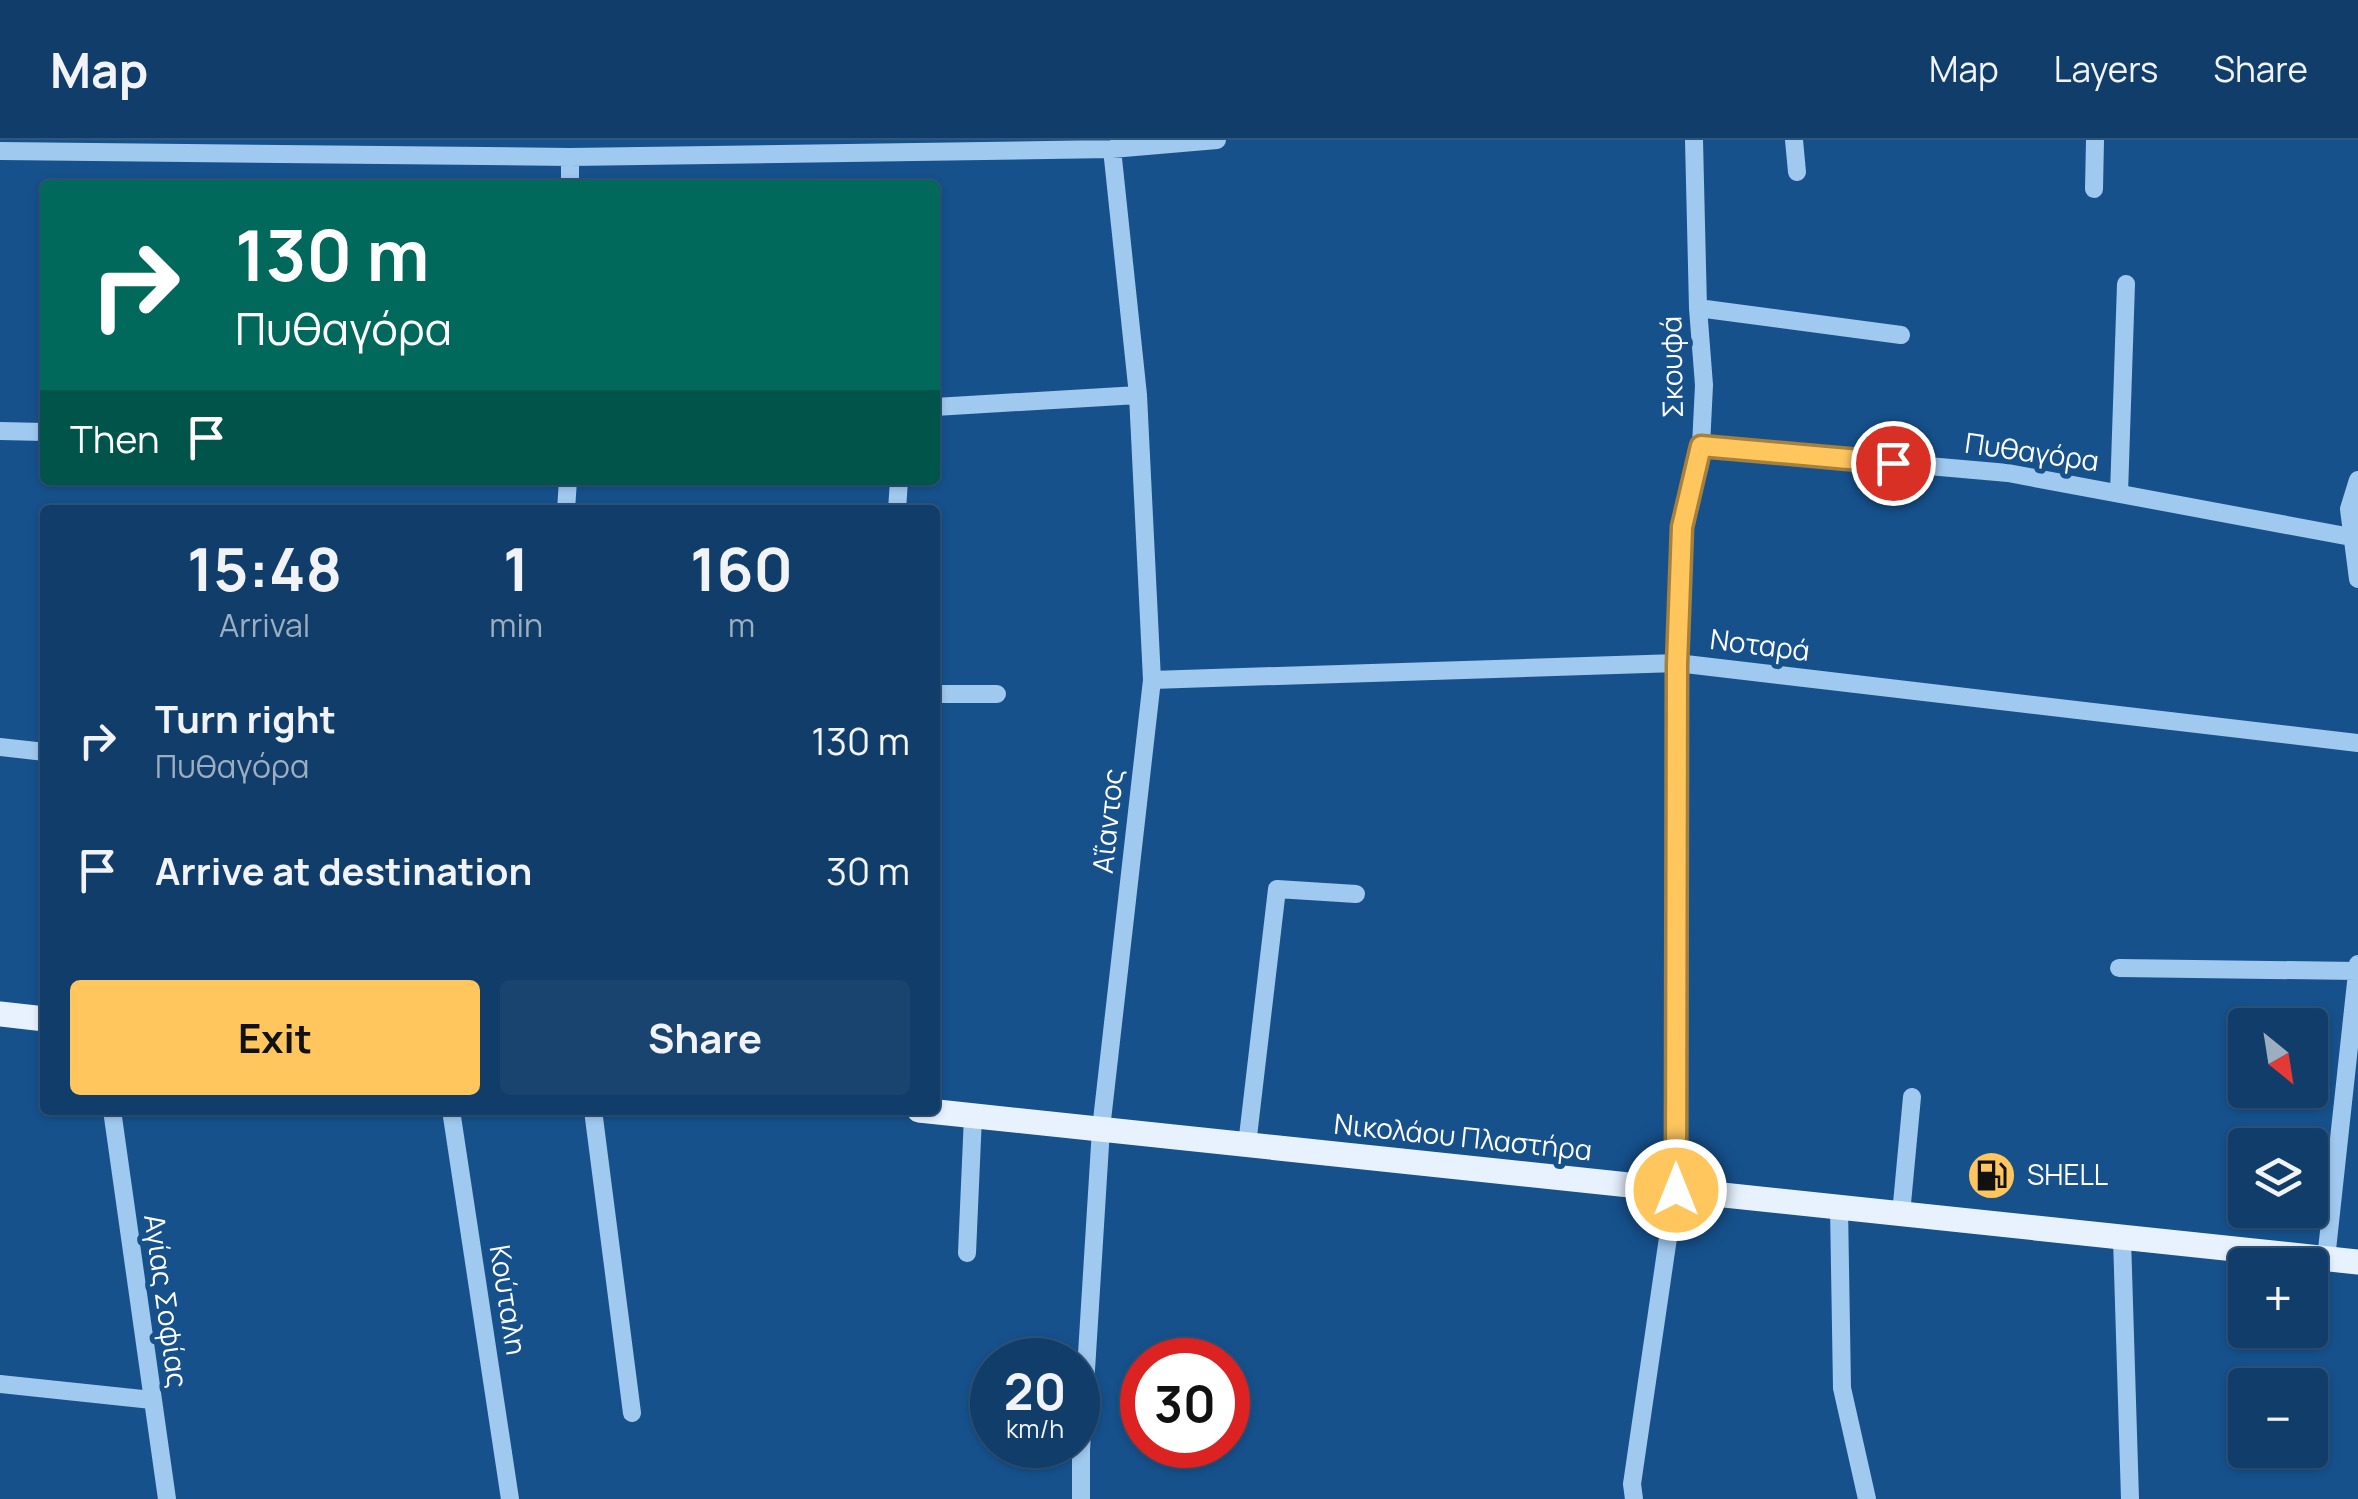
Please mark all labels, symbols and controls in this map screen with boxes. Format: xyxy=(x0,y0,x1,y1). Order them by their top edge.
text: Map xyxy=(50,37,148,102)
text: Map xyxy=(1929,45,1999,93)
text: Layers xyxy=(2054,45,2158,93)
text: Share xyxy=(2213,45,2308,93)
text: 130 m xyxy=(235,206,429,302)
icon: right xyxy=(70,220,200,350)
text: Πυθαγόρα xyxy=(235,297,452,359)
street label: Σκουφά xyxy=(1651,316,1691,418)
icon: arrive xyxy=(179,410,234,465)
text: Then xyxy=(70,412,159,464)
pin xyxy=(1851,421,1936,506)
street label: Πυθαγόρα xyxy=(1963,423,2102,479)
icon: arrive xyxy=(1866,436,1921,491)
text: 15:48 xyxy=(187,527,342,609)
text: 1 xyxy=(503,527,529,609)
text: 160 xyxy=(690,527,793,609)
text: Arrival xyxy=(219,603,310,647)
text: min xyxy=(489,603,543,647)
text: m xyxy=(728,603,755,647)
street label: Νοταρά xyxy=(1708,619,1812,669)
text: Turn right xyxy=(155,692,336,744)
icon: right xyxy=(70,713,125,768)
text: 130 m xyxy=(811,714,910,766)
text: Πυθαγόρα xyxy=(155,744,309,788)
street label: Αΐαντος xyxy=(1083,767,1131,875)
icon: arrive xyxy=(70,843,125,898)
text: Arrive at destination xyxy=(155,844,532,896)
text: 30 m xyxy=(826,844,910,896)
button: Exit xyxy=(70,980,480,1095)
button: Share xyxy=(500,980,910,1095)
north arrow xyxy=(2228,1008,2328,1108)
map controls xyxy=(2228,1008,2328,1468)
street label: Νικολάου Πλαστήρα xyxy=(1332,1104,1594,1168)
button: layers xyxy=(2228,1128,2328,1228)
position arrow xyxy=(1624,1138,1728,1242)
fuel station icon: SHELL xyxy=(1966,1149,2018,1201)
place label: SHELL xyxy=(2027,1155,2108,1193)
street label: Αγίας Σοφίας xyxy=(136,1212,198,1390)
street label: Κούταλη xyxy=(482,1242,536,1358)
button: + xyxy=(2228,1248,2328,1348)
speed limit sign: 30 xyxy=(1120,1338,1250,1468)
text: 20 xyxy=(1004,1357,1066,1425)
button: − xyxy=(2228,1368,2328,1468)
text: km/h xyxy=(1006,1411,1064,1446)

